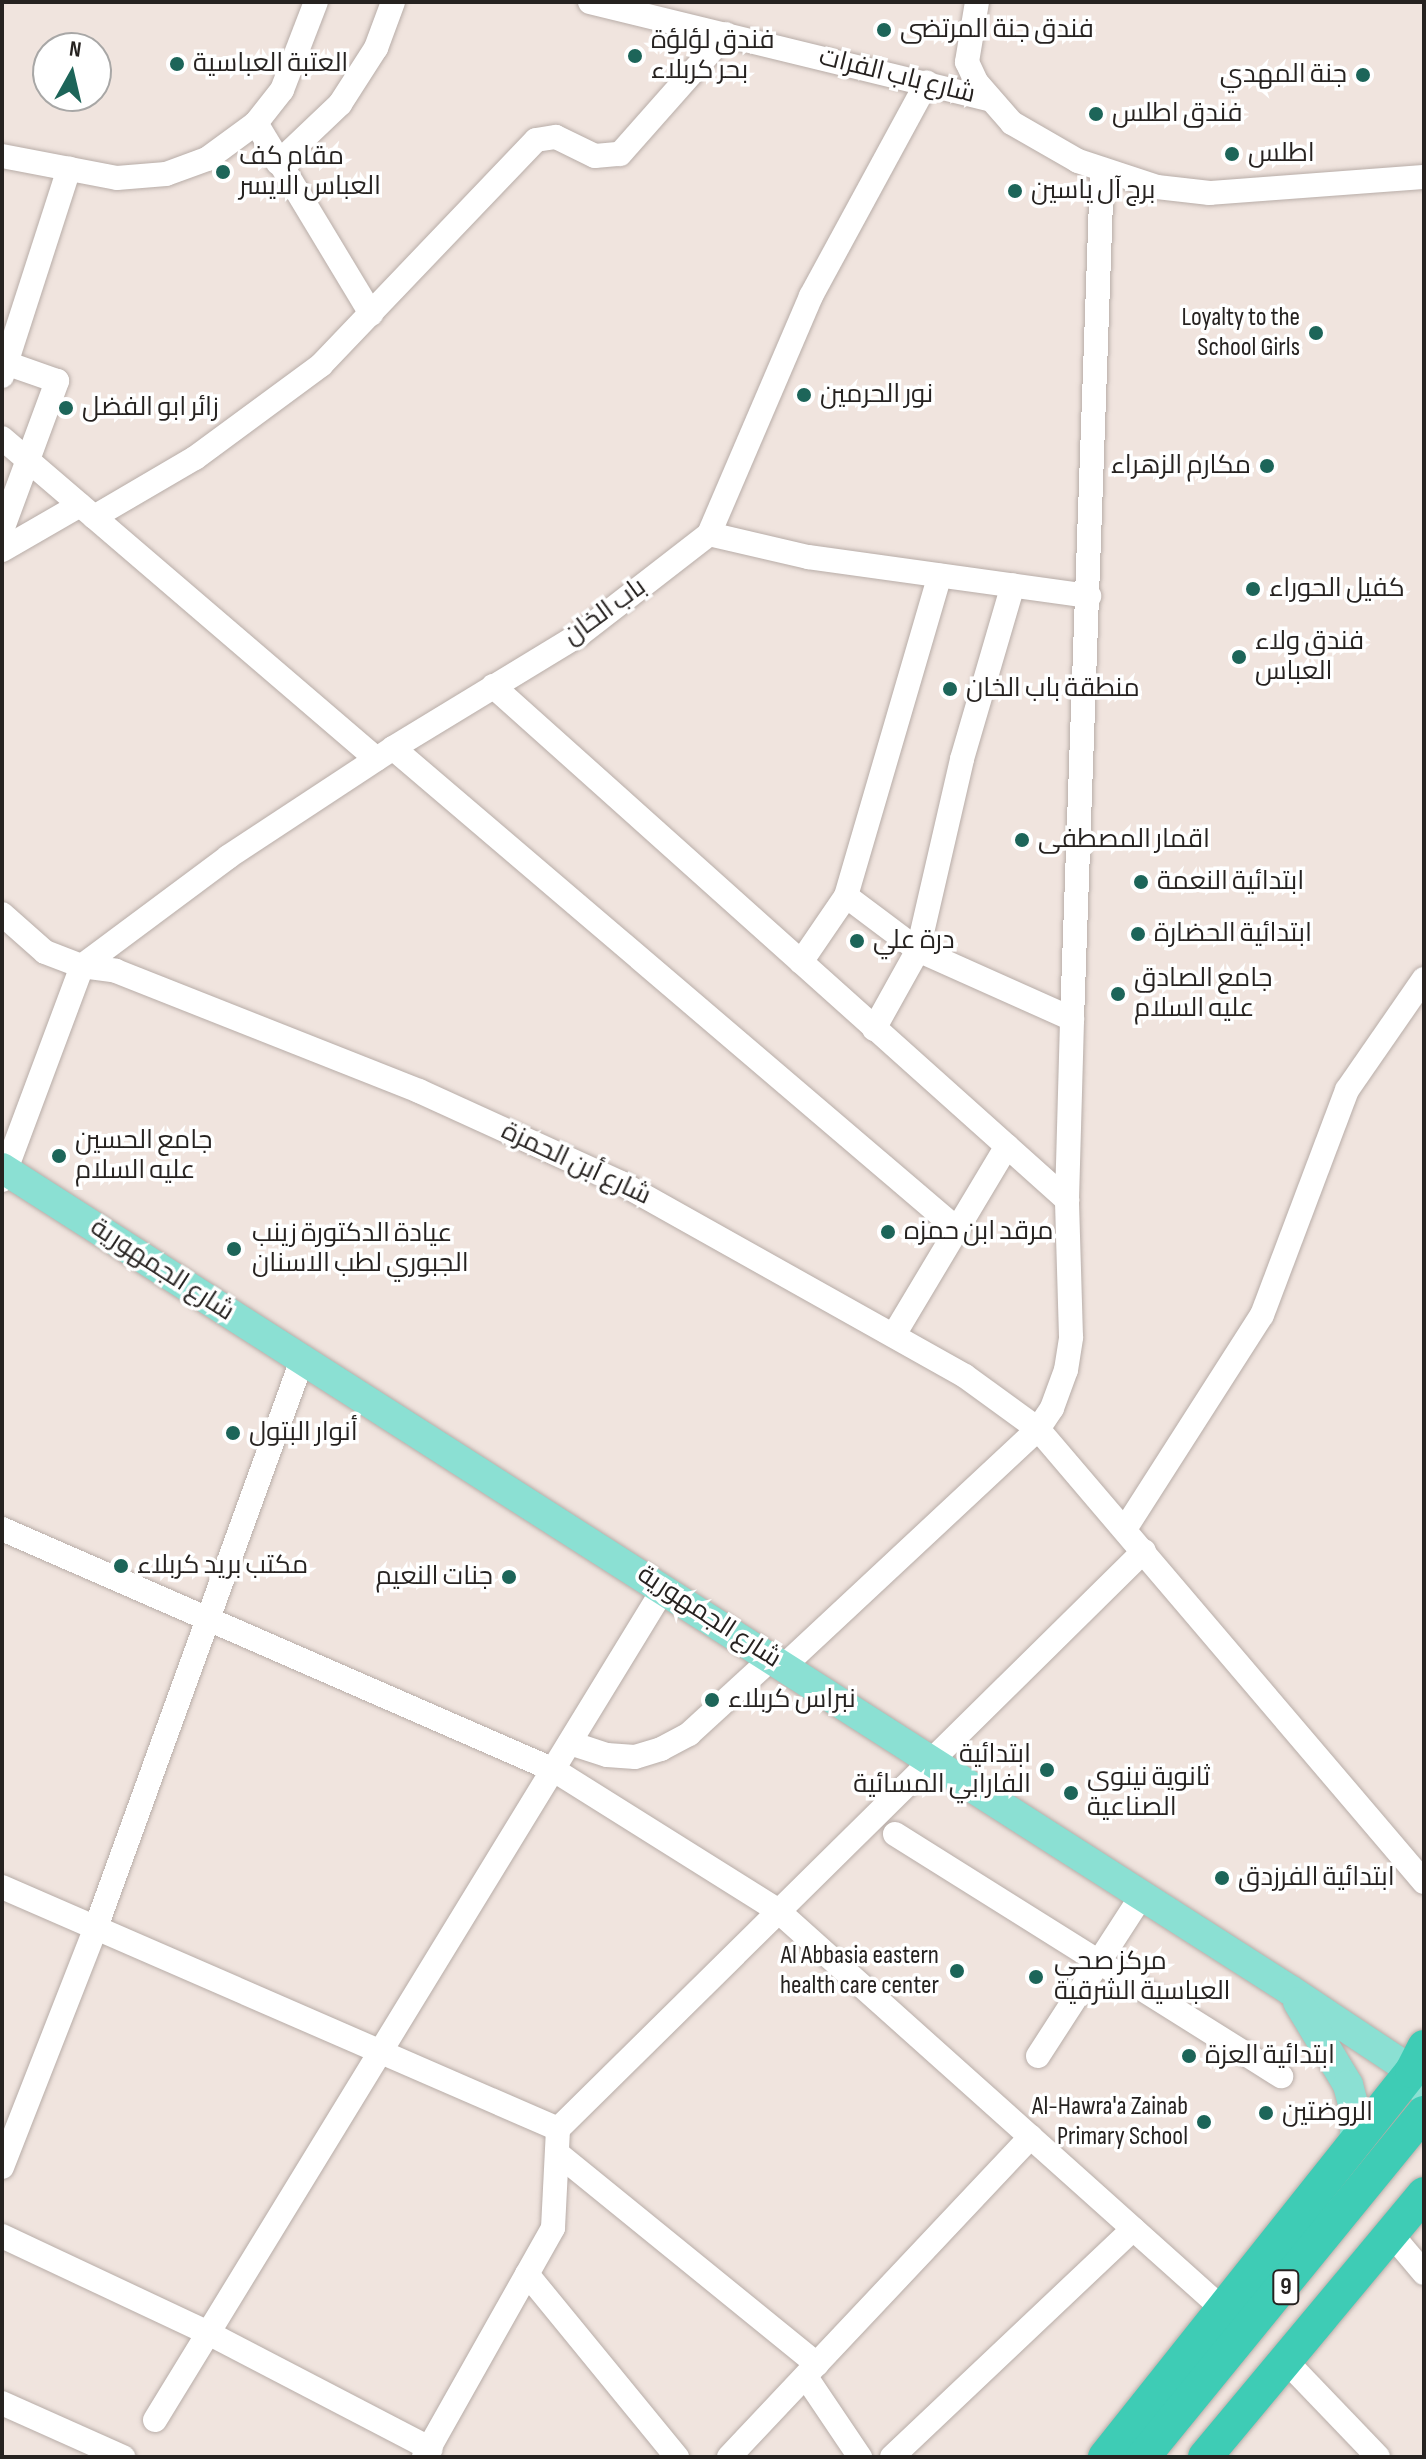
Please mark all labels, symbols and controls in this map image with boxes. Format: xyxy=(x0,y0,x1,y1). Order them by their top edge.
place label: فندق جنة المرتضى xyxy=(900,14,1094,46)
marker: فندق جنة المرتضى xyxy=(875,21,893,39)
place label: فندق لؤلؤة بحر كربلاء xyxy=(651,25,774,86)
north arrow xyxy=(32,32,112,112)
text: N xyxy=(67,36,83,64)
street label: شارع باب الفرات xyxy=(816,42,978,110)
marker: فندق لؤلؤة بحر كربلاء xyxy=(626,47,644,65)
place label: العتبة العباسية xyxy=(193,48,348,80)
marker: العتبة العباسية xyxy=(168,55,186,73)
place label: جنة المهدي xyxy=(1220,59,1347,91)
marker: جنة المهدي xyxy=(1354,66,1372,84)
place label: فندق اطلس xyxy=(1112,98,1243,130)
marker: فندق اطلس xyxy=(1087,105,1105,123)
place label: اطلس xyxy=(1248,138,1315,170)
place label: مقام كف العباس الايسر xyxy=(239,141,381,202)
marker: اطلس xyxy=(1223,145,1241,163)
marker: مقام كف العباس الايسر xyxy=(214,163,232,181)
place label: برج آل ياسين xyxy=(1031,175,1155,207)
marker: برج آل ياسين xyxy=(1006,182,1024,200)
place label: Loyalty to the School Girls xyxy=(1181,302,1300,364)
marker: Loyalty to the School Girls xyxy=(1307,324,1325,342)
place label: نور الحرمين xyxy=(820,379,933,411)
marker: نور الحرمين xyxy=(795,386,813,404)
place label: زائر ابو الفضل xyxy=(82,392,219,424)
marker: زائر ابو الفضل xyxy=(57,399,75,417)
place label: مكارم الزهراء xyxy=(1111,450,1251,482)
marker: مكارم الزهراء xyxy=(1258,457,1276,475)
street label: باب الخان xyxy=(558,572,652,652)
place label: كفيل الحوراء xyxy=(1269,573,1405,605)
marker: كفيل الحوراء xyxy=(1244,580,1262,598)
place label: فندق ولاء العباس xyxy=(1255,626,1364,688)
marker: فندق ولاء العباس xyxy=(1230,648,1248,666)
place label: منطقة باب الخان xyxy=(966,673,1140,705)
marker: منطقة باب الخان xyxy=(941,680,959,698)
place label: اقمار المصطفى xyxy=(1038,824,1210,856)
marker: اقمار المصطفى xyxy=(1013,831,1031,849)
place label: ابتدائية النعمة xyxy=(1157,866,1304,898)
marker: ابتدائية النعمة xyxy=(1132,873,1150,891)
place label: ابتدائية الحضارة xyxy=(1154,918,1312,950)
place label: درة علي xyxy=(873,925,954,957)
marker: ابتدائية الحضارة xyxy=(1129,925,1147,943)
marker: درة علي xyxy=(848,932,866,950)
place label: جامع الصادق عليه السلام xyxy=(1134,963,1272,1024)
marker: جامع الصادق عليه السلام xyxy=(1109,985,1127,1003)
street label: شارع أبن الحمزة xyxy=(496,1116,656,1212)
place label: جامع الحسين عليه السلام xyxy=(75,1125,212,1186)
marker: جامع الحسين عليه السلام xyxy=(50,1147,68,1165)
street label: شارع الجمهورية xyxy=(84,1212,240,1328)
place label: مرقد ابن حمزه xyxy=(904,1216,1054,1248)
place label: عيادة الدكتورة زينب الجبوري لطب الاسنان xyxy=(252,1218,469,1280)
marker: مرقد ابن حمزه xyxy=(879,1223,897,1241)
marker: عيادة الدكتورة زينب الجبوري لطب الاسنان xyxy=(223,1238,245,1260)
place label: أنوار البتول xyxy=(249,1417,358,1449)
marker: أنوار البتول xyxy=(224,1424,242,1442)
place label: مكتب بريد كربلاء xyxy=(137,1550,308,1582)
marker: مكتب بريد كربلاء xyxy=(112,1557,130,1575)
street label: شارع الجمهورية xyxy=(631,1559,787,1675)
place label: جنات النعيم xyxy=(375,1561,493,1593)
marker: جنات النعيم xyxy=(500,1568,518,1586)
place label: نبراس كربلاء xyxy=(728,1684,856,1716)
marker: نبراس كربلاء xyxy=(703,1691,721,1709)
place label: ابتدائية الفارابي المسائية xyxy=(853,1739,1031,1800)
marker: ابتدائية الفارابي المسائية xyxy=(1038,1761,1056,1779)
place label: ثانوية نينوى الصناعية xyxy=(1087,1762,1210,1824)
marker: ثانوية نينوى الصناعية xyxy=(1062,1784,1080,1802)
place label: ابتدائية الفرزدق xyxy=(1238,1862,1395,1894)
marker: ابتدائية الفرزدق xyxy=(1213,1869,1231,1887)
place label: Al Abbasia eastern health care center xyxy=(780,1940,939,2002)
place label: مركز صحي العباسية الشرقية xyxy=(1054,1946,1231,2008)
marker: Al Abbasia eastern health care center xyxy=(946,1960,968,1982)
marker: مركز صحي العباسية الشرقية xyxy=(1025,1966,1047,1988)
place label: ابتدائية العزة xyxy=(1205,2040,1335,2072)
marker: ابتدائية العزة xyxy=(1180,2047,1198,2065)
place label: Al-Hawra'a Zainab Primary School xyxy=(1032,2091,1188,2152)
place label: الروضتين xyxy=(1282,2097,1373,2129)
marker: الروضتين xyxy=(1257,2104,1275,2122)
marker: Al-Hawra'a Zainab Primary School xyxy=(1195,2113,1213,2131)
road number: 9 xyxy=(1272,2267,1300,2307)

